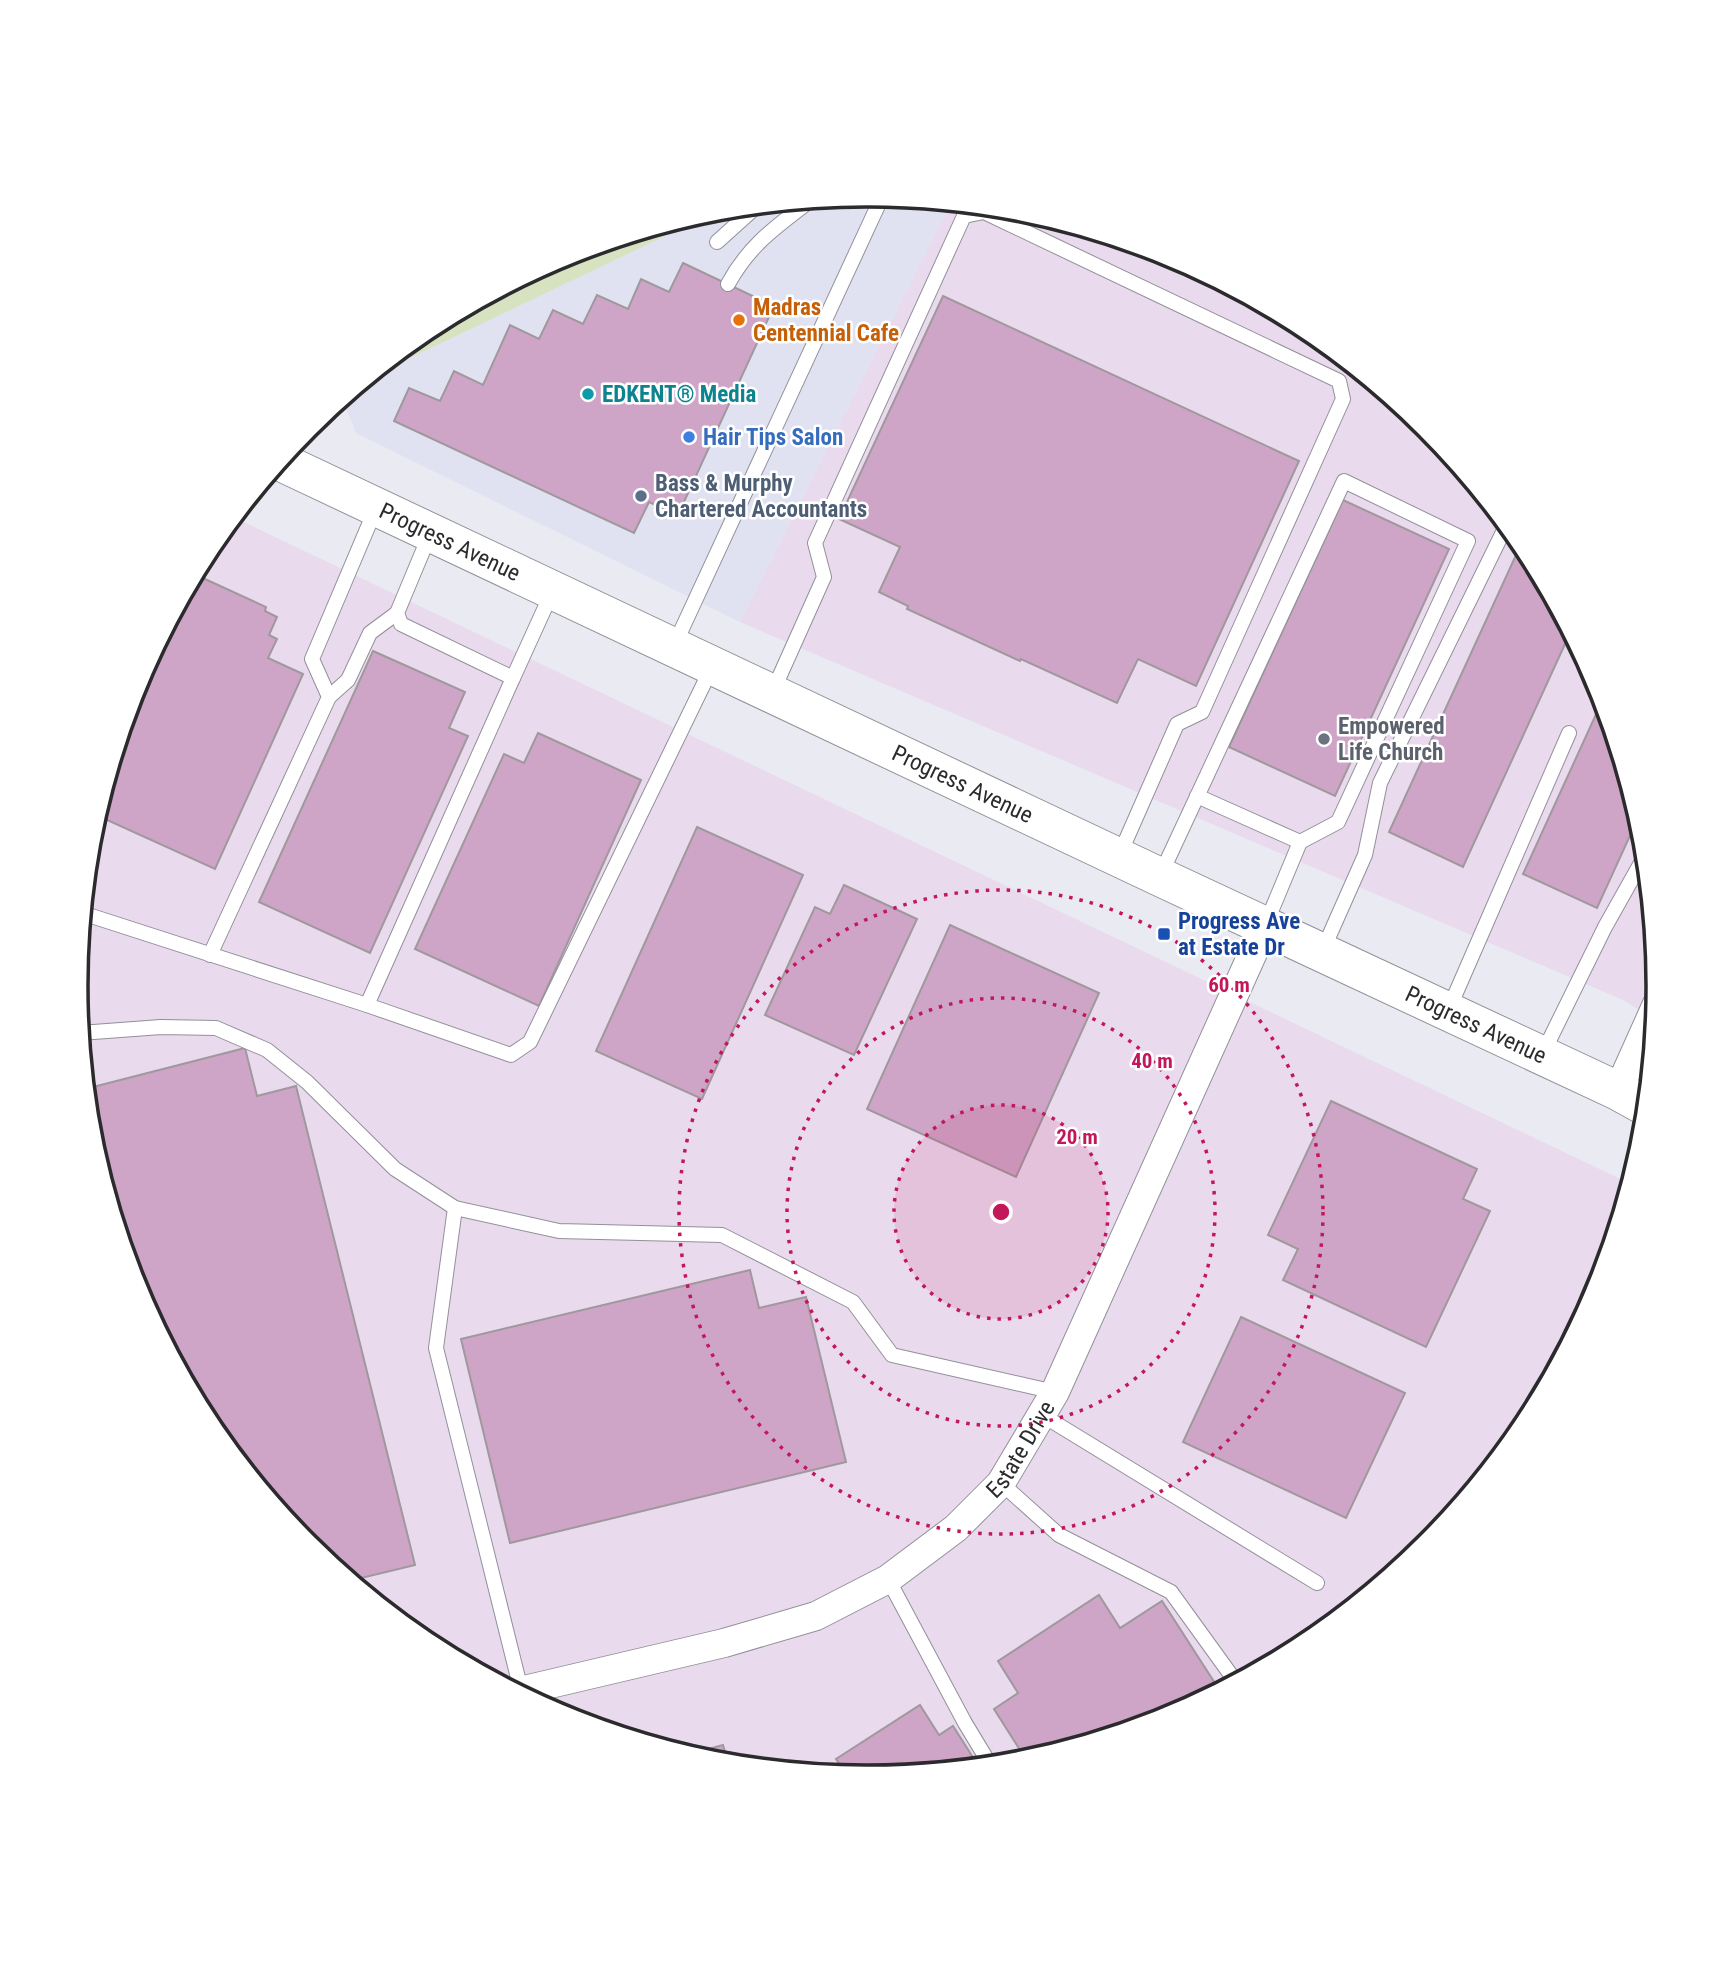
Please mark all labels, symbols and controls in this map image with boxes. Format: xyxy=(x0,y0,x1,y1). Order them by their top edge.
place label: Madras Centennial Cafe xyxy=(753,294,899,347)
marker: Madras Centennial Cafe xyxy=(731,312,747,328)
place label: EDKENT® Media xyxy=(602,381,757,408)
marker: EDKENT® Media xyxy=(580,386,596,402)
place label: Hair Tips Salon xyxy=(703,424,843,451)
marker: Hair Tips Salon xyxy=(681,429,697,445)
place label: Bass & Murphy Chartered Accountants xyxy=(655,470,867,523)
marker: Bass & Murphy Chartered Accountants xyxy=(633,488,649,504)
street label: Progress Avenue xyxy=(375,497,524,587)
place label: Empowered Life Church xyxy=(1338,713,1445,766)
marker: Empowered Life Church xyxy=(1316,731,1332,747)
street label: Progress Avenue xyxy=(888,739,1037,829)
place label: Progress Ave at Estate Dr xyxy=(1178,908,1300,961)
marker: Progress Ave at Estate Dr xyxy=(1156,926,1172,942)
text: 60 m xyxy=(1208,973,1250,997)
street label: Progress Avenue xyxy=(1401,981,1551,1070)
text: 40 m xyxy=(1131,1049,1173,1073)
text: 20 m xyxy=(1056,1125,1098,1149)
centre of rings xyxy=(989,1200,1013,1224)
street label: Estate Drive xyxy=(981,1396,1061,1504)

